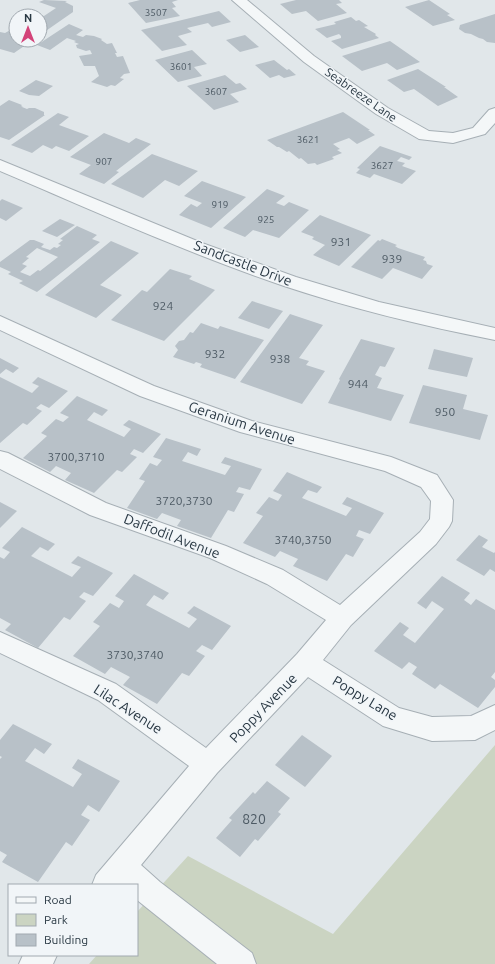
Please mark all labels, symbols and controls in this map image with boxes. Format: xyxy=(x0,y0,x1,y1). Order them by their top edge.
house number: 3507 xyxy=(145,7,167,18)
north arrow xyxy=(8,8,48,48)
text: N xyxy=(24,12,32,24)
house number: 3601 xyxy=(170,61,192,72)
street label: Seabreeze Lane xyxy=(323,65,400,124)
house number: 3607 xyxy=(205,86,227,97)
house number: 3621 xyxy=(297,134,319,145)
house number: 907 xyxy=(96,156,112,167)
house number: 3627 xyxy=(371,160,393,171)
house number: 919 xyxy=(212,199,228,210)
house number: 925 xyxy=(258,214,274,225)
house number: 931 xyxy=(331,235,351,248)
street label: Sandcastle Drive xyxy=(192,237,294,289)
house number: 939 xyxy=(382,252,402,265)
house number: 924 xyxy=(153,299,173,312)
house number: 932 xyxy=(205,347,225,360)
house number: 938 xyxy=(270,352,290,365)
house number: 944 xyxy=(348,377,368,390)
street label: Geranium Avenue xyxy=(187,398,297,448)
house number: 950 xyxy=(435,405,455,418)
house number: 3700,3710 xyxy=(47,450,105,463)
house number: 3720,3730 xyxy=(155,494,213,507)
street label: Daffodil Avenue xyxy=(122,510,222,562)
house number: 3740,3750 xyxy=(274,533,332,546)
house number: 3730,3740 xyxy=(106,648,164,661)
street label: Poppy Avenue xyxy=(226,670,300,746)
street label: Poppy Lane xyxy=(330,672,400,724)
street label: Lilac Avenue xyxy=(91,681,165,737)
house number: 820 xyxy=(242,811,266,827)
legend xyxy=(8,884,138,956)
text: Road xyxy=(44,893,72,906)
text: Park xyxy=(44,913,68,926)
text: Building xyxy=(44,933,88,946)

